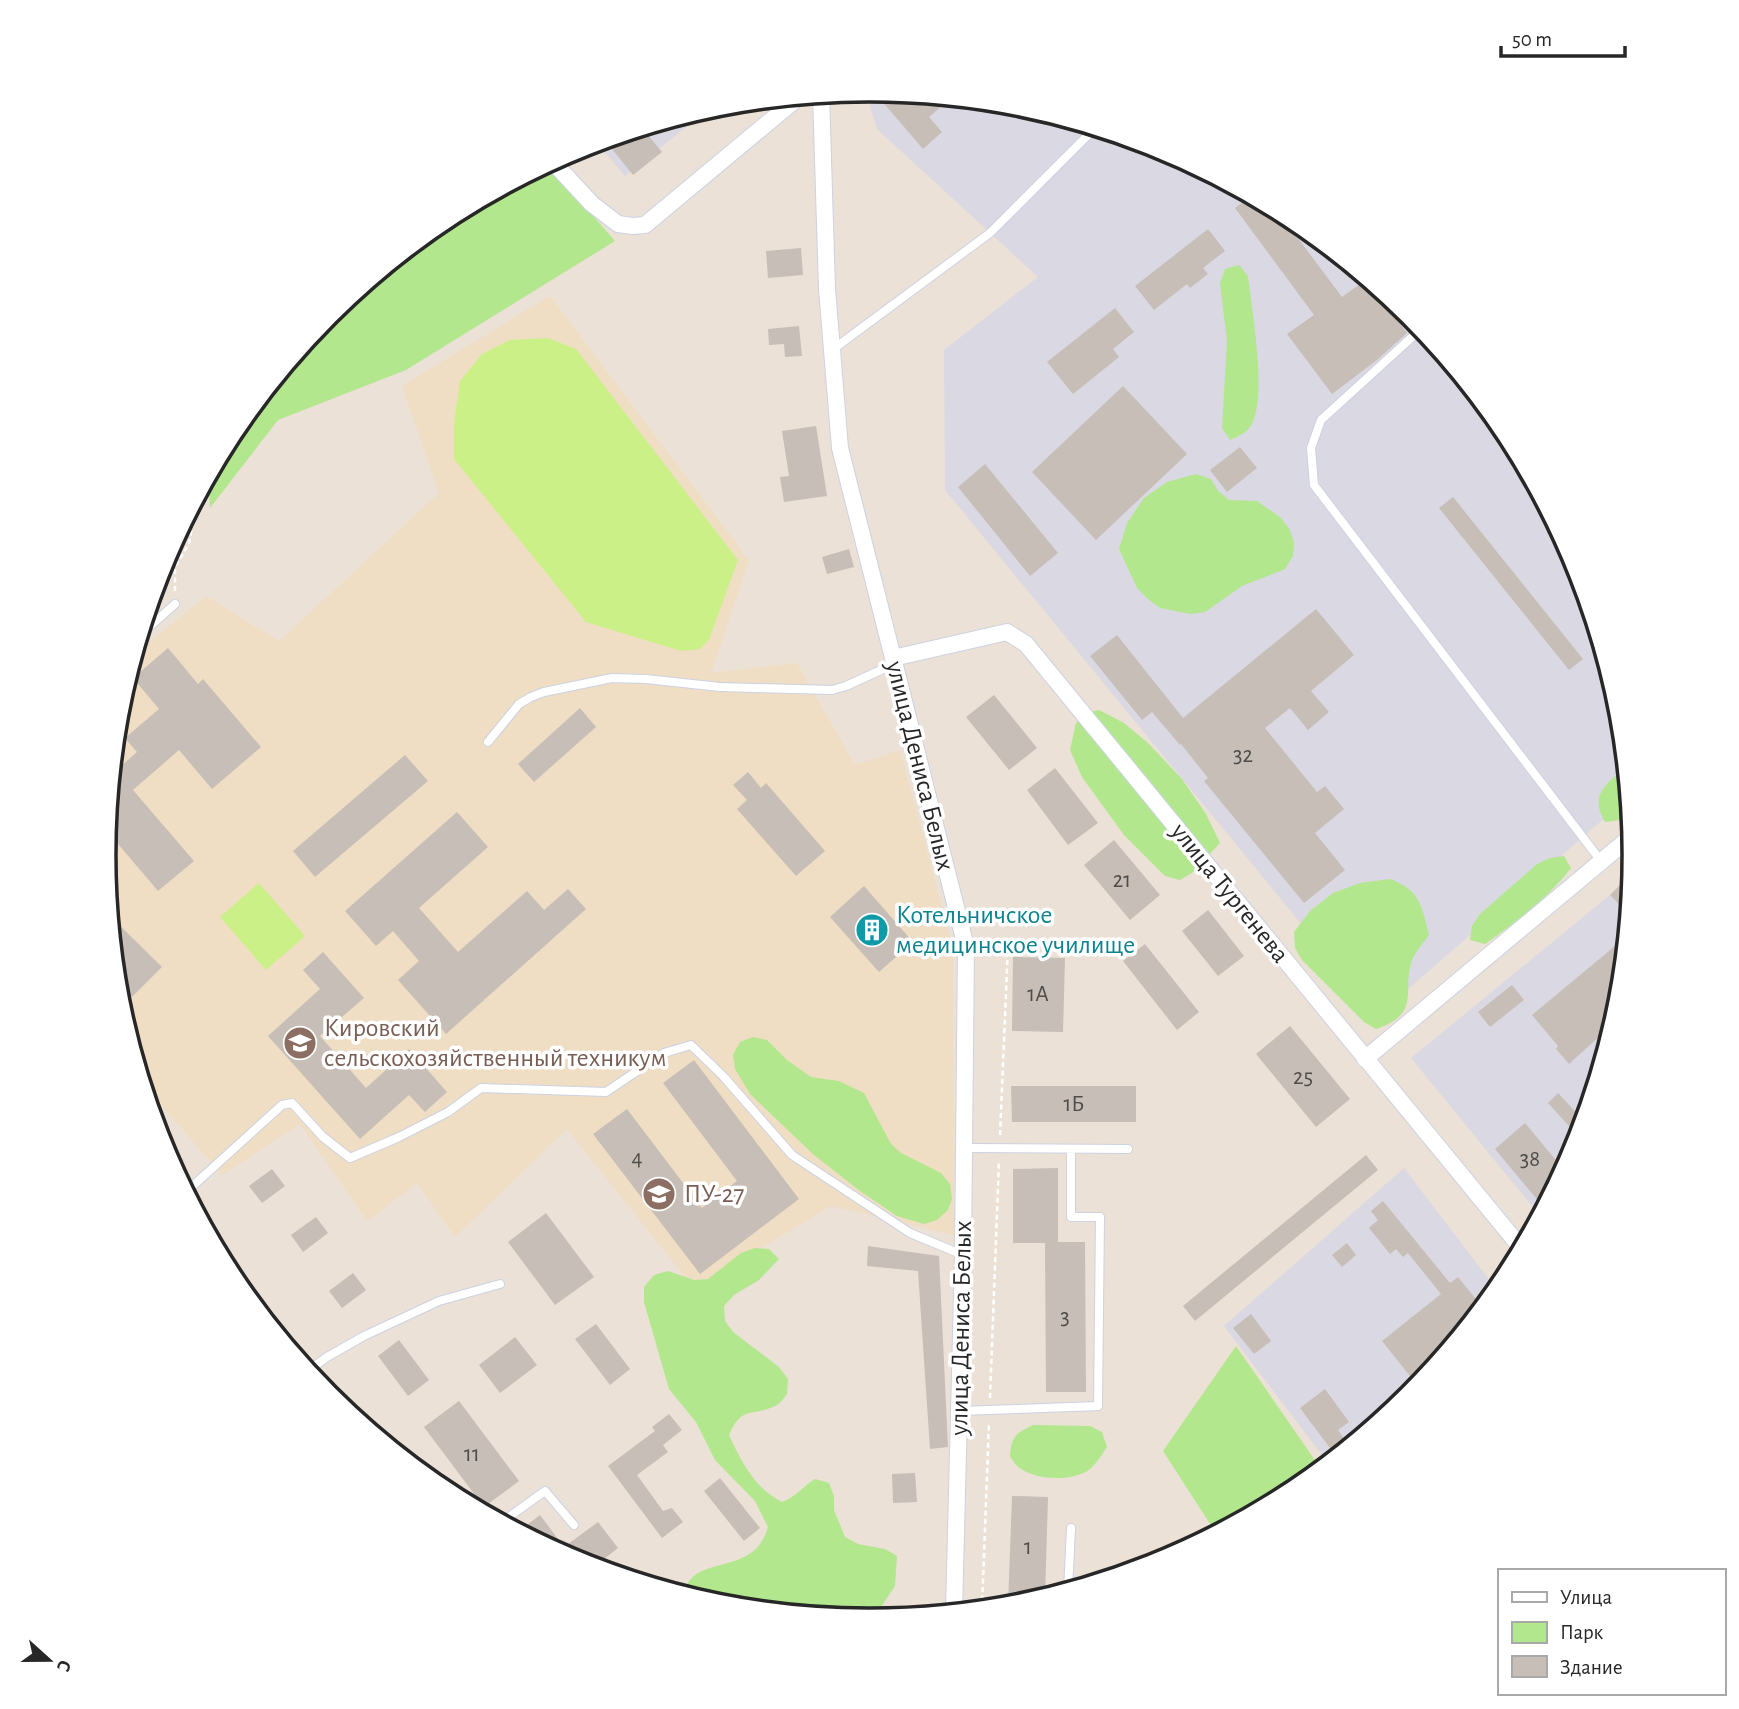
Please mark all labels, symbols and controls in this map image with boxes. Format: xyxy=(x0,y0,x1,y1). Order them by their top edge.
scale bar xyxy=(1501,14,1625,58)
text: 50 m xyxy=(1512,29,1552,50)
street label: улица Дениса Белых xyxy=(881,658,959,873)
house number: 32 xyxy=(1233,744,1253,767)
street label: улица Тургенева xyxy=(1165,818,1294,968)
house number: 21 xyxy=(1113,869,1131,892)
place label: Котельничское медицинское училище xyxy=(896,902,1135,958)
building icon: Котельничское медицинское училище xyxy=(853,911,891,949)
house number: 1А xyxy=(1027,983,1049,1006)
place label: Кировский сельскохозяйственный техникум xyxy=(324,1015,666,1071)
school or university icon: Кировский сельскохозяйственный техникум xyxy=(281,1024,319,1062)
house number: 25 xyxy=(1293,1066,1313,1089)
house number: 1Б xyxy=(1063,1093,1085,1116)
house number: 4 xyxy=(631,1147,643,1170)
house number: 38 xyxy=(1520,1148,1540,1171)
school or university icon: ПУ-27 xyxy=(640,1175,678,1213)
place label: ПУ-27 xyxy=(684,1181,745,1207)
street label: улица Дениса Белых xyxy=(946,1220,976,1437)
house number: 3 xyxy=(1060,1306,1070,1329)
house number: 11 xyxy=(464,1443,480,1466)
house number: 1 xyxy=(1024,1536,1032,1559)
legend xyxy=(1498,1569,1725,1695)
text: Улица xyxy=(1560,1587,1613,1608)
text: Парк xyxy=(1560,1622,1604,1643)
north arrow xyxy=(14,1625,84,1695)
text: С xyxy=(53,1657,74,1674)
text: Здание xyxy=(1560,1657,1623,1678)

